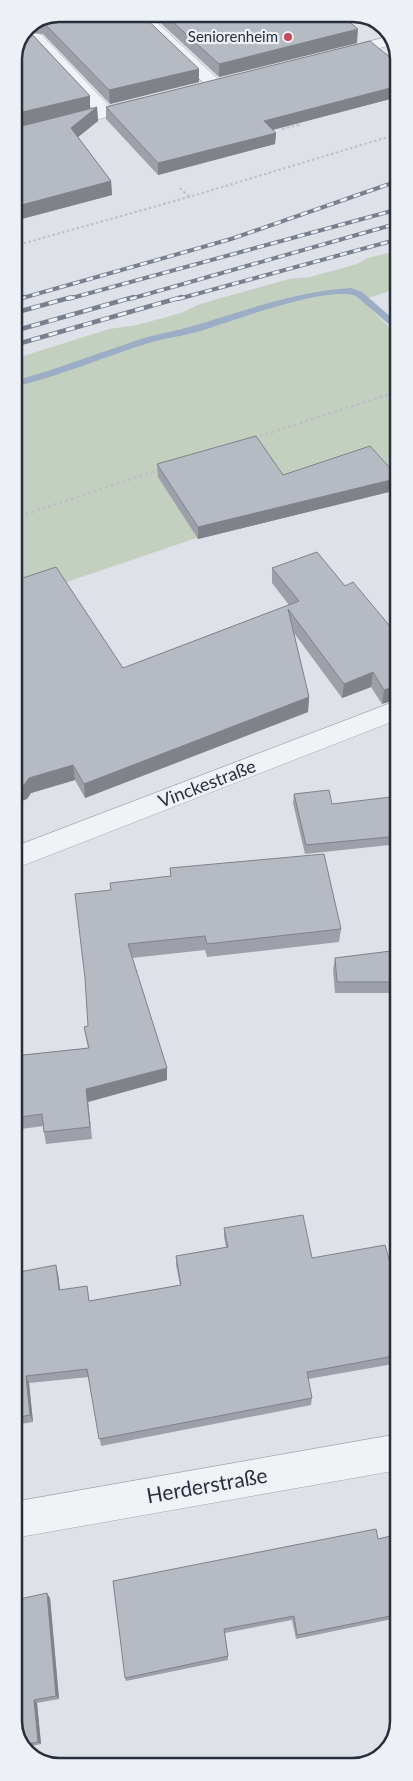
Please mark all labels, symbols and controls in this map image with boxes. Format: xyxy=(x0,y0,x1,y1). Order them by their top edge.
place label: Seniorenheim xyxy=(188,27,278,45)
marker: Seniorenheim xyxy=(282,31,294,43)
street label: Vinckestraße xyxy=(155,754,259,812)
street label: Herderstraße xyxy=(144,1462,269,1507)

